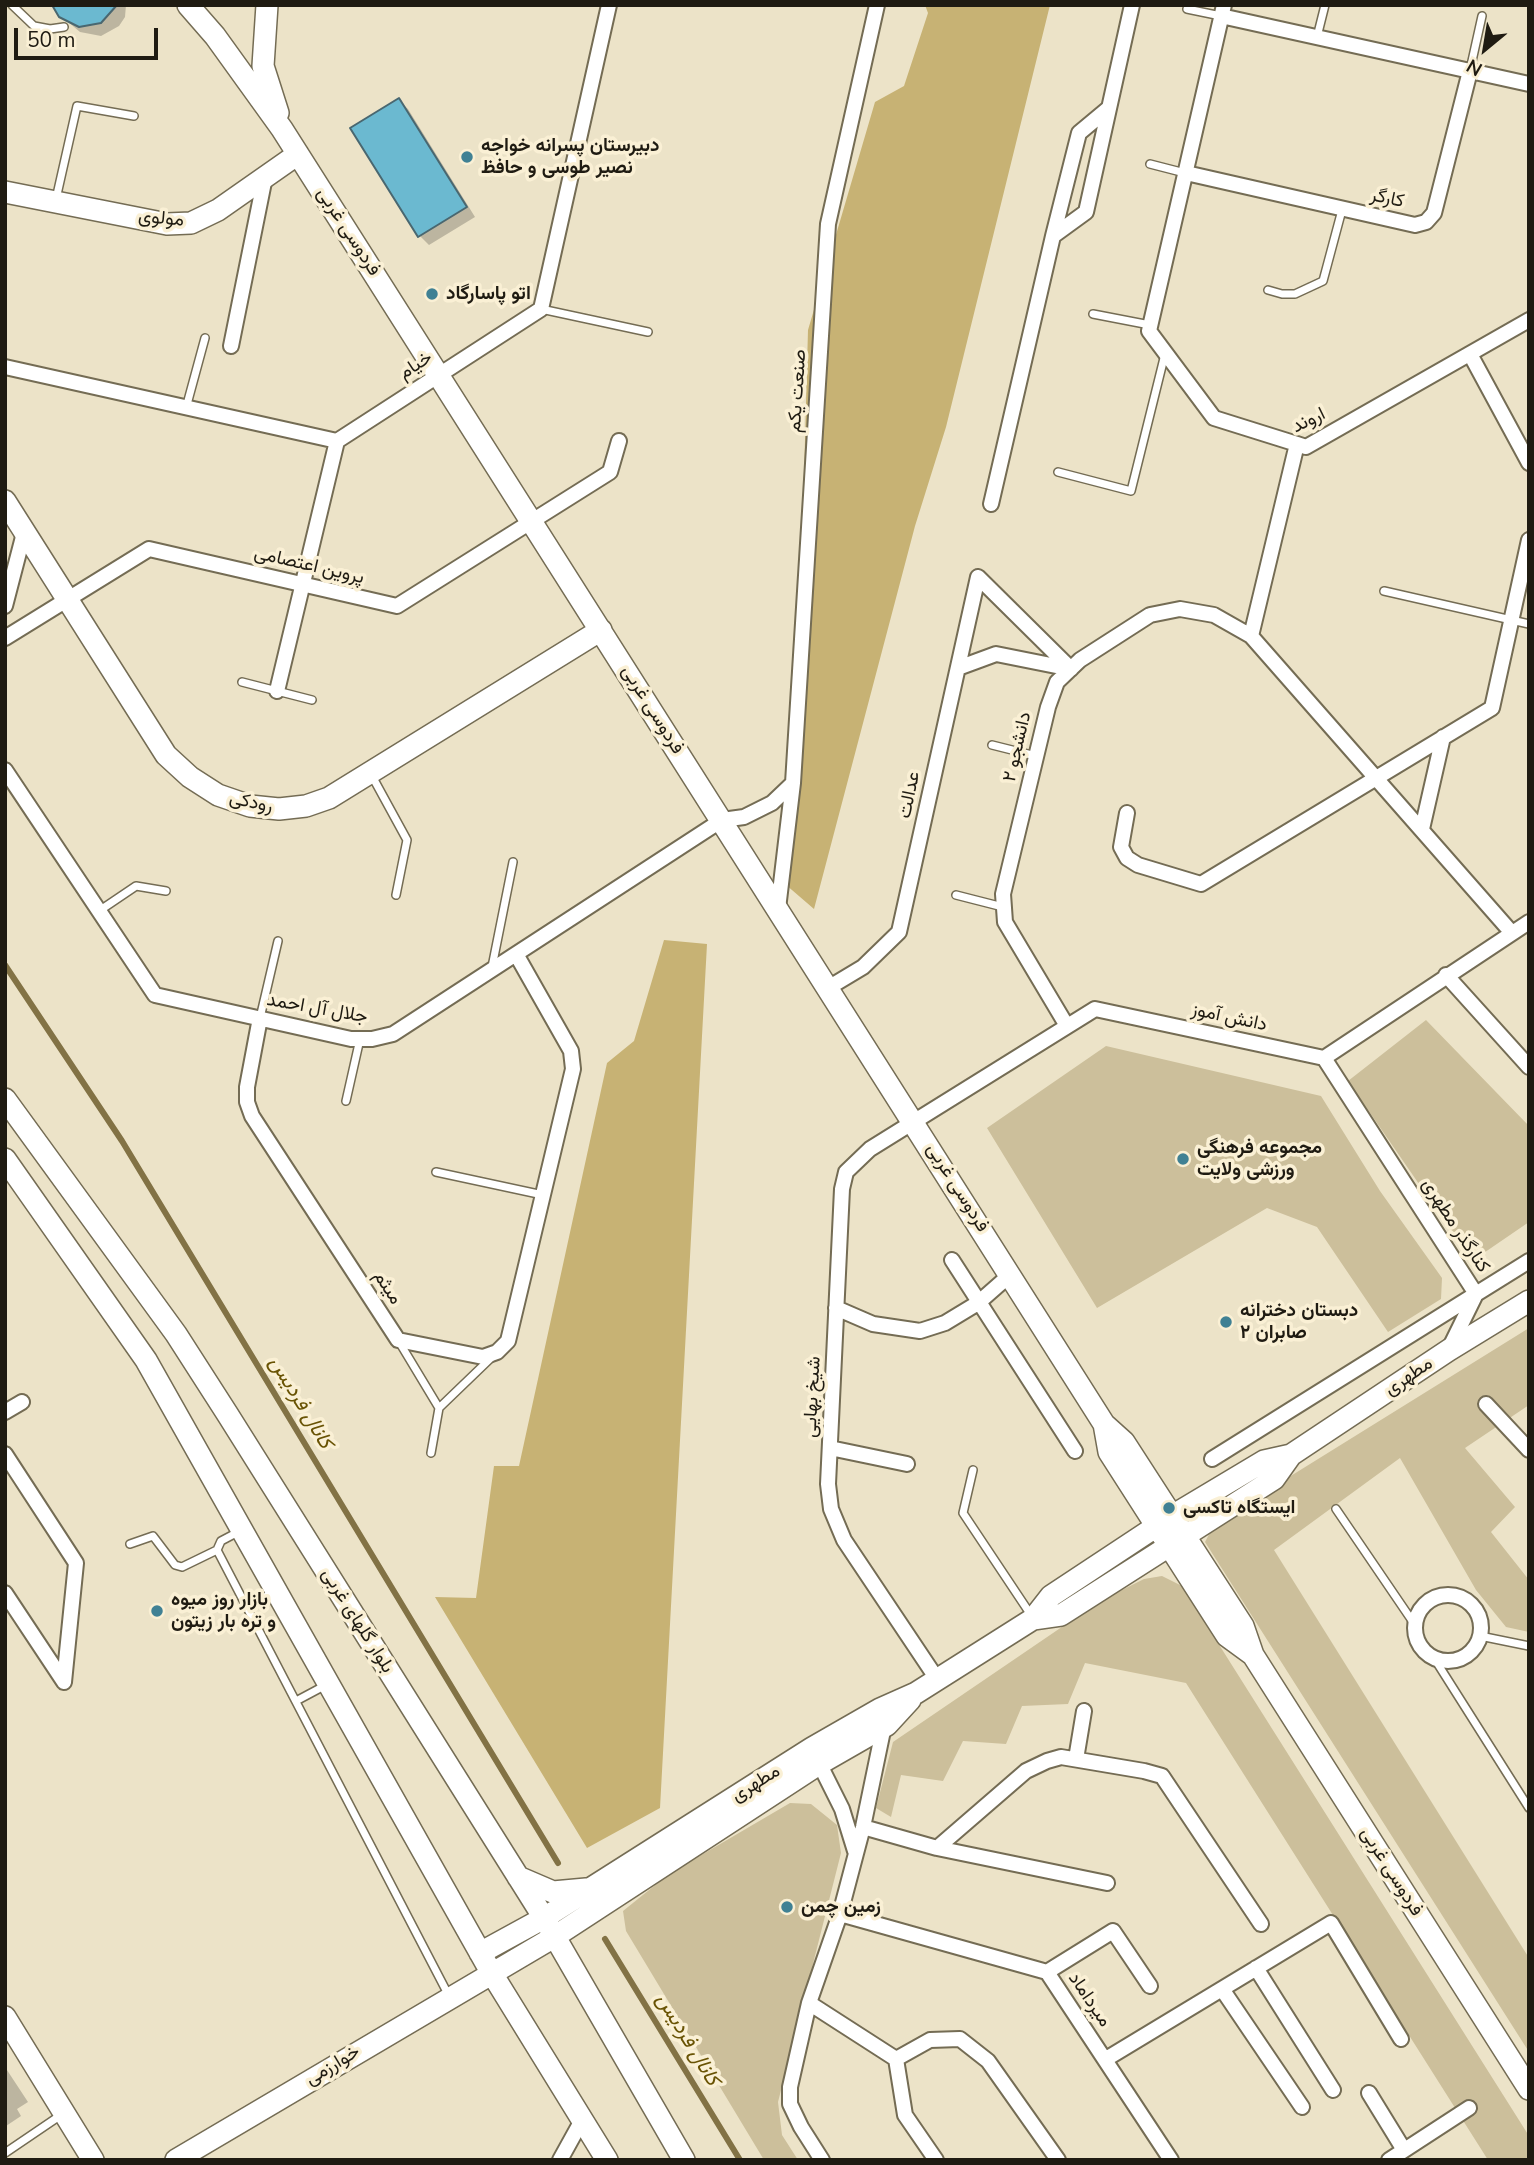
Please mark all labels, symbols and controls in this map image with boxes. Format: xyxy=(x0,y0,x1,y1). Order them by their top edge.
scale bar xyxy=(18,14,161,58)
north arrow xyxy=(1450,14,1520,84)
text: 50 m xyxy=(27,26,76,54)
text: N xyxy=(1462,52,1487,82)
place label: دبیرستان پسرانه خواجه نصیر طوسی و حافظ xyxy=(481,135,659,179)
marker: دبیرستان پسرانه خواجه نصیر طوسی و حافظ xyxy=(459,149,475,165)
street label: فردوسی غربی xyxy=(311,184,385,280)
street label: کارگر xyxy=(1368,184,1406,214)
street label: مولوی xyxy=(137,206,185,232)
place label: اتو پاسارگاد xyxy=(446,283,531,305)
marker: اتو پاسارگاد xyxy=(424,286,440,302)
street label: خیام xyxy=(395,347,437,385)
street label: صنعت یکم xyxy=(784,349,812,433)
street label: اروند xyxy=(1288,403,1330,439)
street label: پروین اعتصامی xyxy=(252,542,366,590)
street label: فردوسی غربی xyxy=(616,661,688,759)
street label: دانشجو ۲ xyxy=(999,710,1037,784)
street label: عدالت xyxy=(894,769,926,821)
street label: رودکی xyxy=(227,787,275,819)
street label: جلال آل احمد xyxy=(265,989,369,1029)
street label: دانش آموز xyxy=(1189,999,1269,1037)
place label: مجموعه فرهنگی ورزشی ولایت xyxy=(1197,1137,1322,1181)
street label: فردوسی غربی xyxy=(921,1139,993,1237)
marker: مجموعه فرهنگی ورزشی ولایت xyxy=(1175,1151,1191,1167)
street label: کنارگذر مطهری xyxy=(1416,1175,1494,1277)
street label: میثم xyxy=(368,1267,406,1309)
place label: دبستان دخترانه صابران ۲ xyxy=(1240,1300,1358,1344)
marker: دبستان دخترانه صابران ۲ xyxy=(1218,1314,1234,1330)
water label: کانال فردیس xyxy=(262,1352,338,1454)
street label: مطهری xyxy=(1381,1353,1437,1401)
street label: شیخ بهایی xyxy=(799,1356,827,1438)
place label: ایستگاه تاکسی xyxy=(1183,1497,1295,1519)
marker: ایستگاه تاکسی xyxy=(1161,1500,1177,1516)
street label: بلوار گلهای غربی xyxy=(316,1564,398,1678)
place label: بازار روز میوه و تره بار زیتون xyxy=(171,1589,276,1633)
marker: بازار روز میوه و تره بار زیتون xyxy=(149,1603,165,1619)
street label: مطهری xyxy=(727,1760,785,1808)
street label: فردوسی غربی xyxy=(1355,1823,1427,1921)
place label: زمین چمن xyxy=(801,1896,881,1918)
marker: زمین چمن xyxy=(779,1899,795,1915)
street label: میرداماد xyxy=(1062,1968,1116,2032)
water label: کانال فردیس xyxy=(649,1989,725,2091)
street label: خوارزمی xyxy=(302,2041,364,2091)

